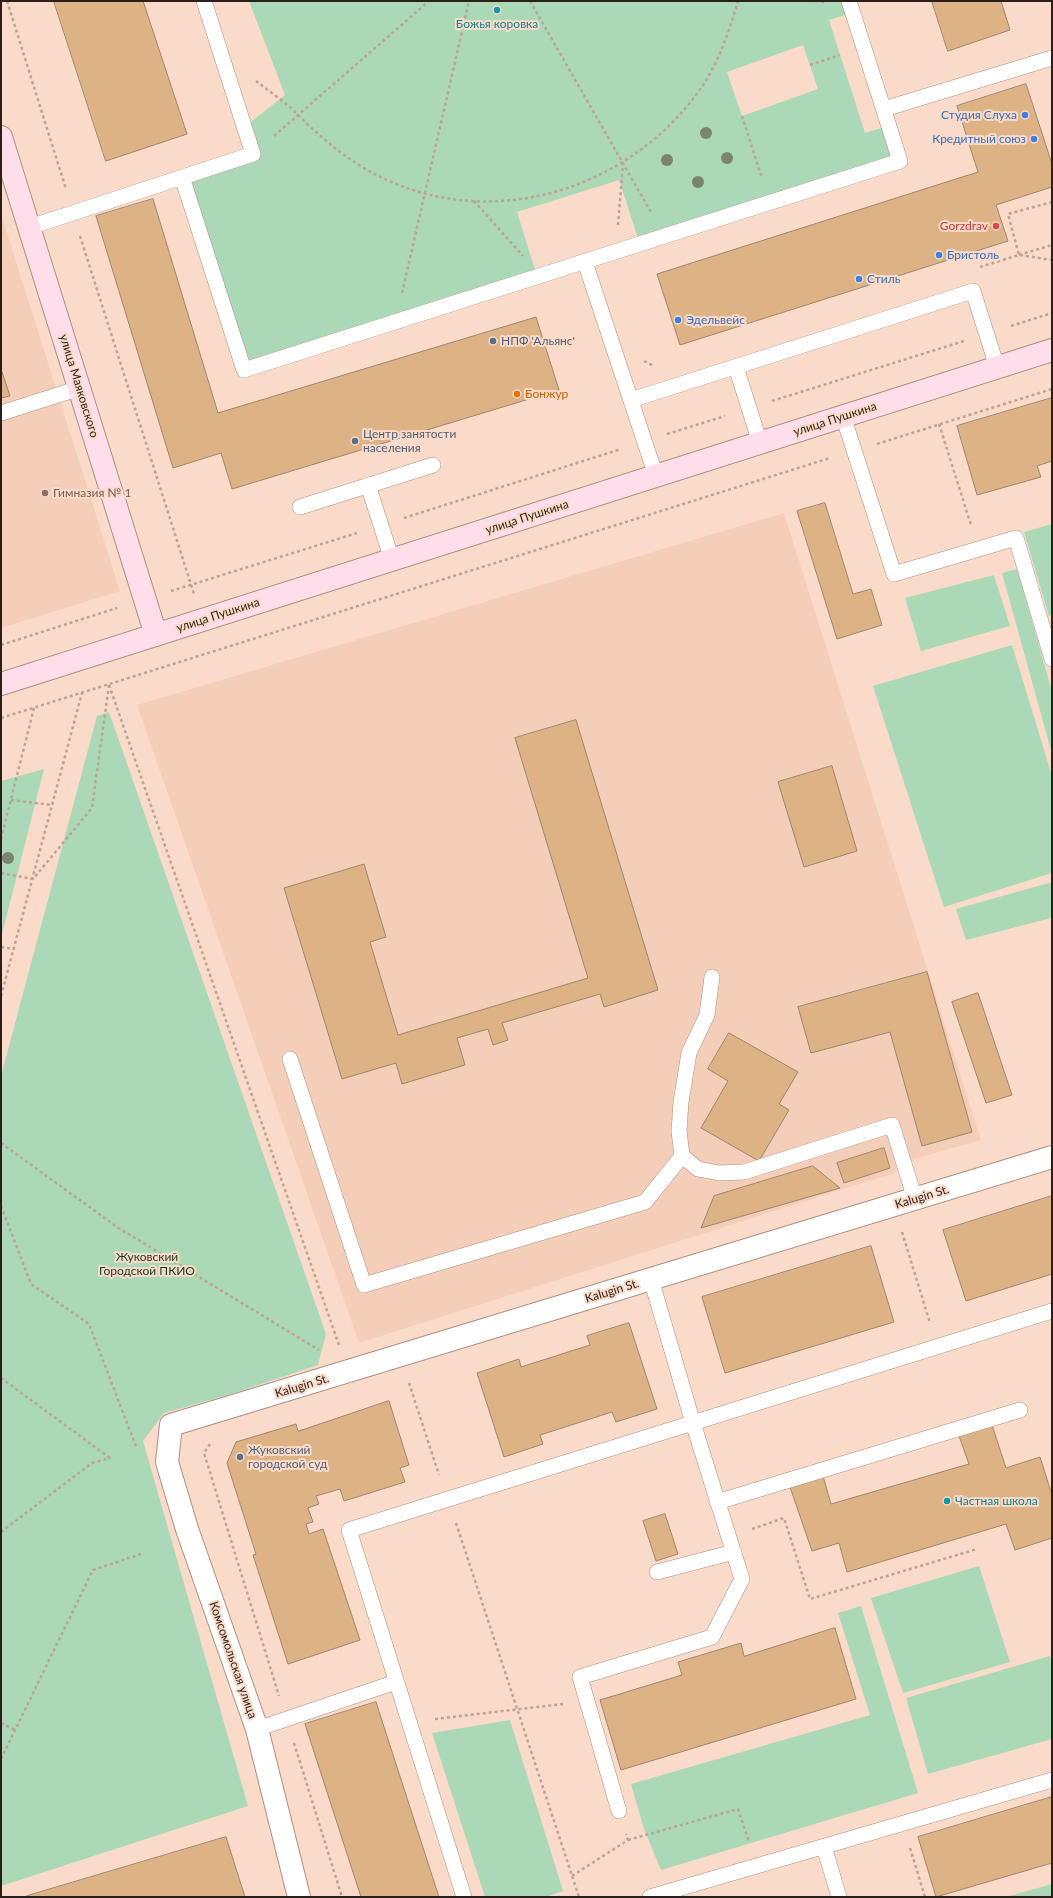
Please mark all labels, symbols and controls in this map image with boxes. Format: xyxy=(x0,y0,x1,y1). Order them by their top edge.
marker: Божья коровка xyxy=(492,5,502,15)
place label: Божья коровка xyxy=(456,17,538,31)
place label: Студия Слуха xyxy=(941,108,1017,122)
marker: Студия Слуха xyxy=(1020,110,1030,120)
place label: Кредитный союз xyxy=(932,132,1026,146)
marker: Кредитный союз xyxy=(1029,134,1039,144)
place label: Gorzdrav xyxy=(940,219,988,233)
marker: Gorzdrav xyxy=(991,221,1001,231)
place label: Бристоль xyxy=(947,248,999,262)
marker: Бристоль xyxy=(934,250,944,260)
place label: Стиль xyxy=(867,272,901,286)
marker: Стиль xyxy=(854,274,864,284)
place label: Эдельвейс xyxy=(686,313,745,327)
marker: Эдельвейс xyxy=(673,315,683,325)
street label: улица Маяковского xyxy=(56,333,102,439)
place label: НПФ 'Альянс' xyxy=(501,334,575,348)
marker: НПФ 'Альянс' xyxy=(488,336,498,346)
place label: Бонжур xyxy=(525,387,568,401)
marker: Бонжур xyxy=(512,389,522,399)
street label: улица Пушкина xyxy=(792,399,878,439)
place label: Центр занятости населения xyxy=(363,427,456,455)
marker: Центр занятости населения xyxy=(350,436,360,446)
place label: Гимназия № 1 xyxy=(53,486,131,500)
marker: Гимназия № 1 xyxy=(40,488,50,498)
street label: улица Пушкина xyxy=(484,497,570,537)
street label: улица Пушкина xyxy=(175,595,261,635)
street label: Kalugin St. xyxy=(893,1182,951,1212)
park label: Жуковский Городской ПКИО xyxy=(99,1250,195,1278)
street label: Kalugin St. xyxy=(583,1276,641,1306)
street label: Kalugin St. xyxy=(273,1371,331,1401)
place label: Жуковский городской суд xyxy=(248,1443,327,1471)
marker: Жуковский городской суд xyxy=(235,1452,245,1462)
place label: Частная школа xyxy=(955,1494,1038,1508)
marker: Частная школа xyxy=(942,1496,952,1506)
street label: Комсомольская улица xyxy=(206,1600,260,1720)

